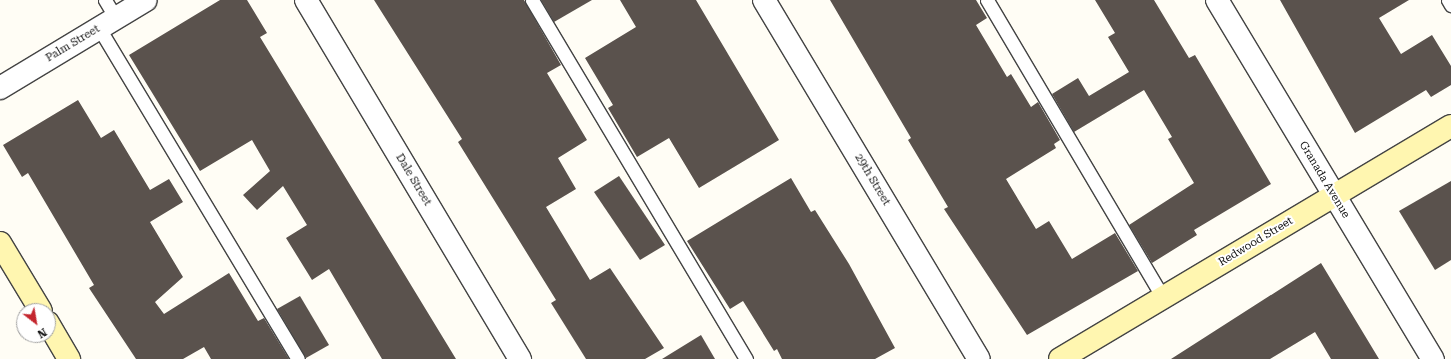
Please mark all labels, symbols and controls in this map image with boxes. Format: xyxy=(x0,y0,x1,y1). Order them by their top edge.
street label: Palm Street xyxy=(44,23,102,65)
street label: Granada Avenue xyxy=(1296,139,1352,221)
street label: Dale Street xyxy=(392,152,434,208)
street label: 29th Street xyxy=(851,152,893,208)
street label: Redwood Street xyxy=(1216,215,1296,269)
north arrow xyxy=(16,303,56,343)
text: N xyxy=(35,325,49,341)

